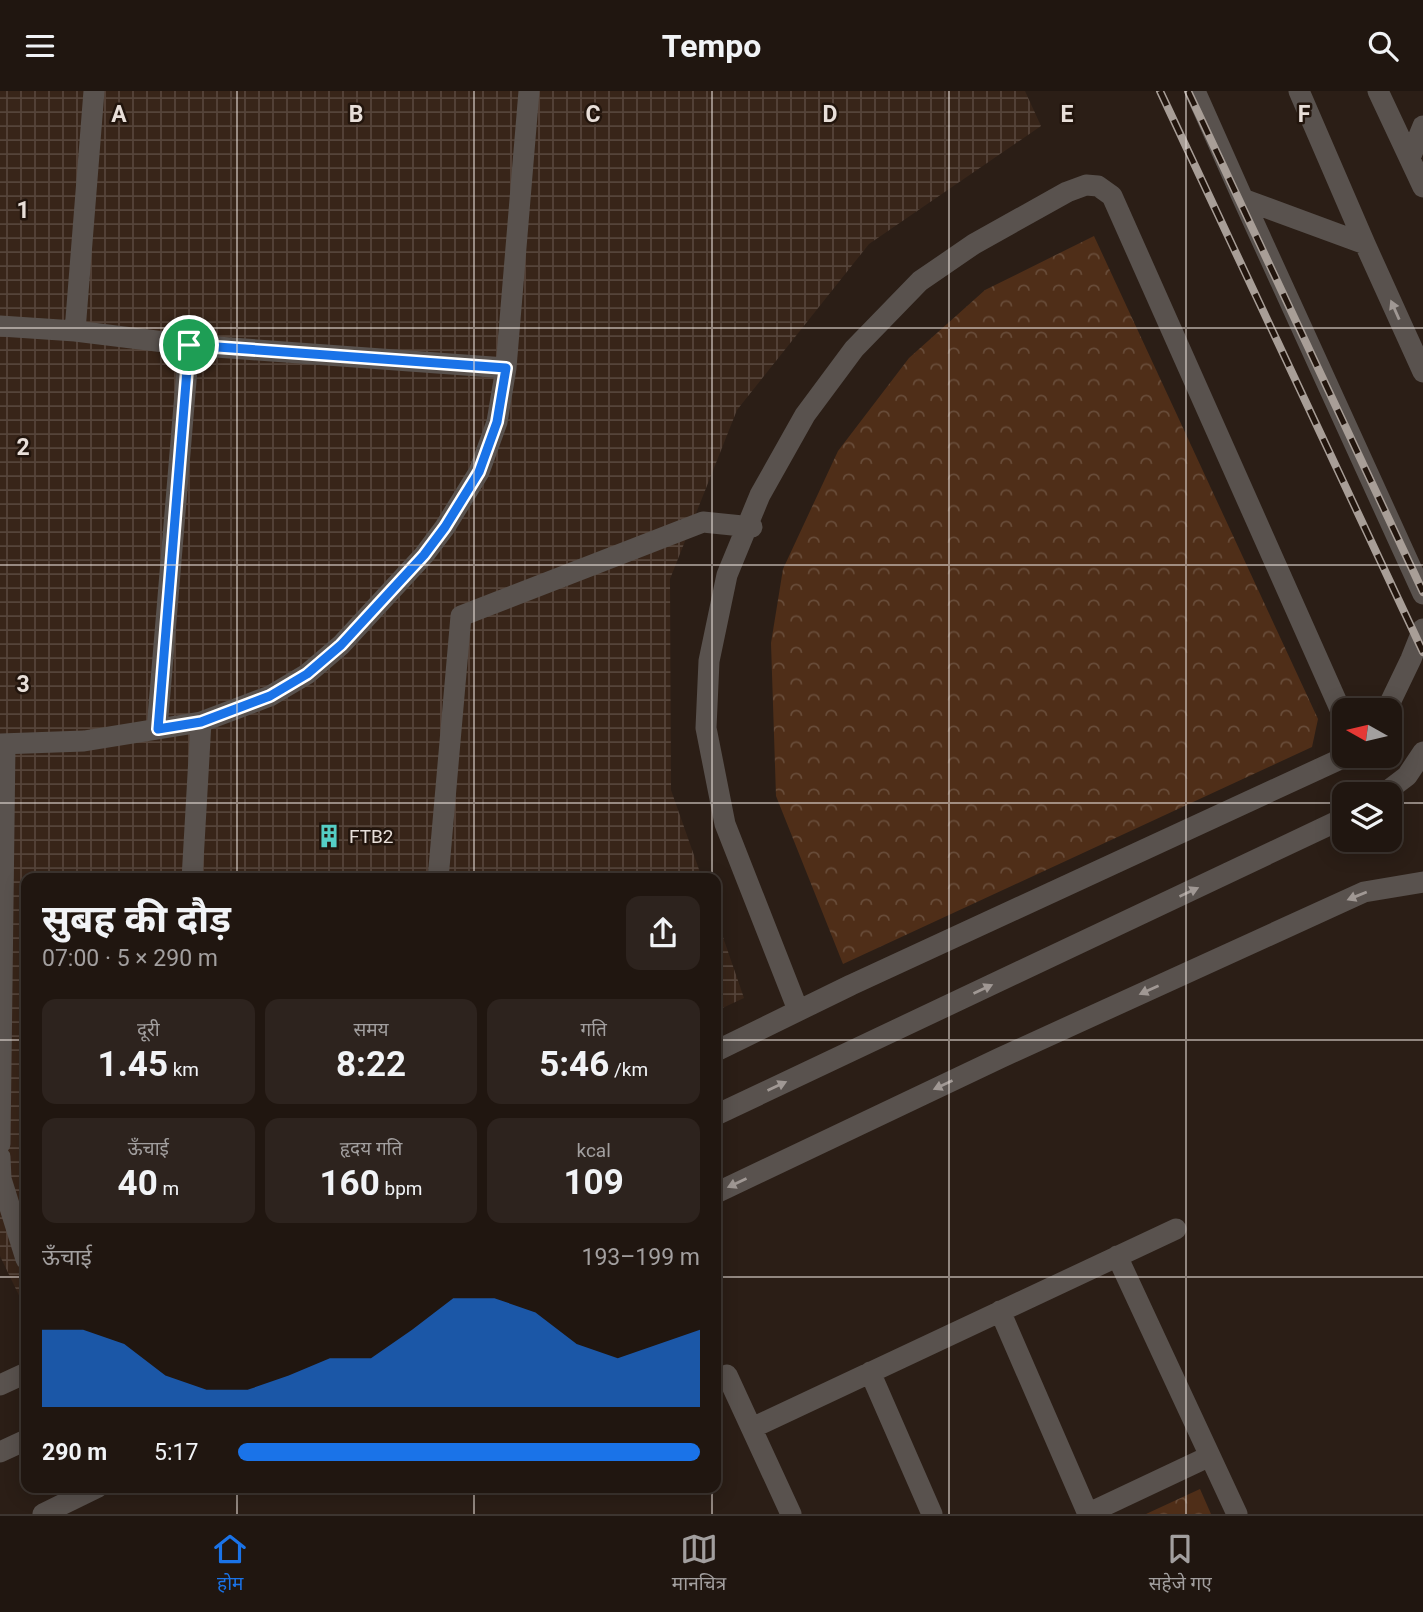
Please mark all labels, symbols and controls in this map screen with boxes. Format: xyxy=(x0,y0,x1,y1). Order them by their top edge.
icon: menu xyxy=(21,27,59,65)
text: Tempo xyxy=(662,27,761,65)
icon: search xyxy=(1364,27,1402,65)
text: A xyxy=(111,101,127,128)
text: B xyxy=(349,101,363,128)
text: C xyxy=(585,101,601,128)
text: D xyxy=(823,101,837,128)
text: E xyxy=(1061,101,1074,128)
text: F xyxy=(1298,101,1311,128)
text: 1 xyxy=(16,197,30,224)
one-way arrow xyxy=(1389,300,1401,320)
pin xyxy=(159,315,219,375)
icon: arrive xyxy=(170,326,208,364)
text: 2 xyxy=(16,434,30,461)
text: 3 xyxy=(16,671,30,698)
north arrow xyxy=(1332,698,1402,768)
map controls xyxy=(1332,698,1402,852)
button: layers xyxy=(1332,782,1402,852)
building icon: FTB2 xyxy=(315,822,343,850)
place label: FTB2 xyxy=(349,825,394,848)
one-way arrow xyxy=(1179,886,1199,897)
one-way arrow xyxy=(1346,891,1367,902)
button: share xyxy=(626,896,700,970)
text: सुबह की दौड़ xyxy=(42,897,231,941)
text: 07:00 · 5 × 290 m xyxy=(42,945,218,972)
one-way arrow xyxy=(973,984,993,995)
one-way arrow xyxy=(1139,984,1159,996)
text: दूरी xyxy=(137,1018,160,1041)
text: समय xyxy=(353,1018,389,1041)
text: गति xyxy=(580,1018,607,1041)
text: 1.45 xyxy=(98,1044,168,1085)
text: 8:22 xyxy=(336,1044,406,1085)
text: 5:46 xyxy=(539,1044,609,1085)
text: km xyxy=(168,1058,199,1081)
text: /km xyxy=(609,1058,648,1081)
one-way arrow xyxy=(933,1079,953,1091)
one-way arrow xyxy=(767,1081,788,1092)
text: ऊँचाई xyxy=(128,1137,169,1160)
text: हृदय गति xyxy=(340,1137,402,1160)
text: kcal xyxy=(576,1139,611,1162)
text: 109 xyxy=(564,1162,624,1203)
text: 40 xyxy=(118,1163,158,1204)
text: 160 xyxy=(320,1163,380,1204)
text: m xyxy=(158,1177,179,1200)
text: bpm xyxy=(380,1177,422,1200)
one-way arrow xyxy=(727,1177,747,1189)
text: ऊँचाई xyxy=(42,1244,92,1271)
text: 193–199 m xyxy=(581,1244,700,1271)
text: 290 m xyxy=(42,1439,107,1466)
text: 5:17 xyxy=(154,1439,198,1466)
tab: होम xyxy=(211,1530,249,1598)
tab: मानचित्र xyxy=(672,1530,726,1598)
tab: सहेजे गए xyxy=(1149,1530,1212,1598)

